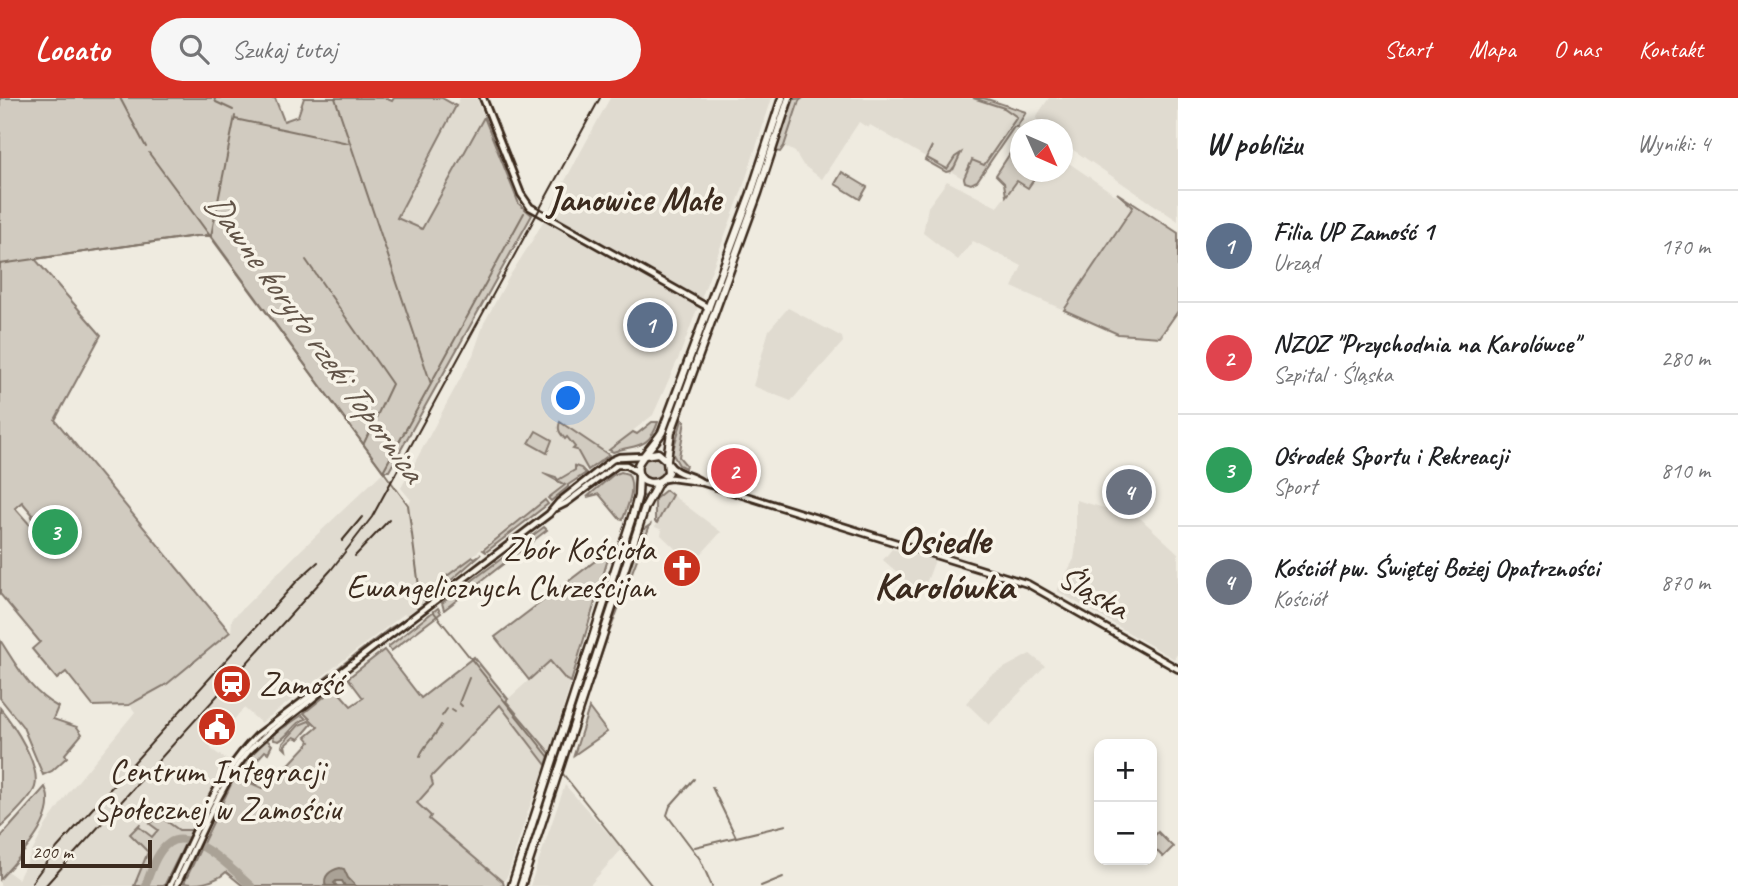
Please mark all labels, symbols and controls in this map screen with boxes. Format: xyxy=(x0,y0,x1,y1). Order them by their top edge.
search box xyxy=(151,18,641,81)
text: Locato xyxy=(35,28,109,70)
icon: search xyxy=(175,30,213,68)
text: Szukaj tutaj xyxy=(231,33,337,66)
text: Start xyxy=(1384,34,1431,64)
text: Mapa xyxy=(1469,34,1516,64)
text: O nas xyxy=(1554,34,1601,64)
text: Kontakt xyxy=(1639,34,1703,64)
north arrow xyxy=(1010,119,1073,182)
text: W pobliżu xyxy=(1206,125,1302,163)
text: Wyniki: 4 xyxy=(1637,129,1710,158)
district label: Janowice Małe xyxy=(546,177,724,222)
water label: Dawne koryto rzeki Topornica xyxy=(195,183,437,494)
text: Filia UP Zamość 1 xyxy=(1273,215,1434,248)
text: 1 xyxy=(1224,232,1234,261)
text: 170 m xyxy=(1661,232,1710,261)
text: Urząd xyxy=(1273,248,1319,277)
pin: 1 xyxy=(627,299,673,351)
text: NZOZ "Przychodnia na Karolówce" xyxy=(1273,327,1579,360)
text: 2 xyxy=(1224,344,1234,373)
text: 280 m xyxy=(1661,344,1710,373)
text: Szpital · Śląska xyxy=(1273,360,1392,389)
your location xyxy=(551,381,585,415)
text: Ośrodek Sportu i Rekreacji xyxy=(1273,439,1508,472)
pin: 2 xyxy=(711,445,757,497)
text: 3 xyxy=(1224,456,1234,485)
text: 810 m xyxy=(1661,456,1710,485)
pin: 4 xyxy=(1106,466,1152,518)
text: Sport xyxy=(1273,472,1317,501)
pin: 3 xyxy=(32,506,78,558)
district label: Osiedle Karolówka xyxy=(874,515,1017,611)
place label: Zbór Kościoła Ewangelicznych Chrześcijan xyxy=(346,528,658,608)
church icon: Zbór Kościoła Ewangelicznych Chrześcijan xyxy=(661,547,703,589)
text: Kościół pw. Świętej Bożej Opatrzności xyxy=(1273,551,1599,584)
street label: Śląska xyxy=(1052,555,1139,630)
text: 4 xyxy=(1224,568,1234,597)
text: 870 m xyxy=(1661,568,1710,597)
text: Kościół xyxy=(1273,584,1325,613)
station icon: Zamość xyxy=(211,663,253,705)
place label: Zamość xyxy=(259,663,347,705)
public building icon: Centrum Integracji Społecznej w Zamościu xyxy=(196,706,238,748)
map controls xyxy=(1094,739,1157,865)
button: + xyxy=(1094,739,1157,802)
place label: Centrum Integracji Społecznej w Zamościu xyxy=(93,750,343,830)
button: − xyxy=(1094,802,1157,865)
scale bar xyxy=(21,837,152,869)
text: 200 m xyxy=(32,840,73,864)

